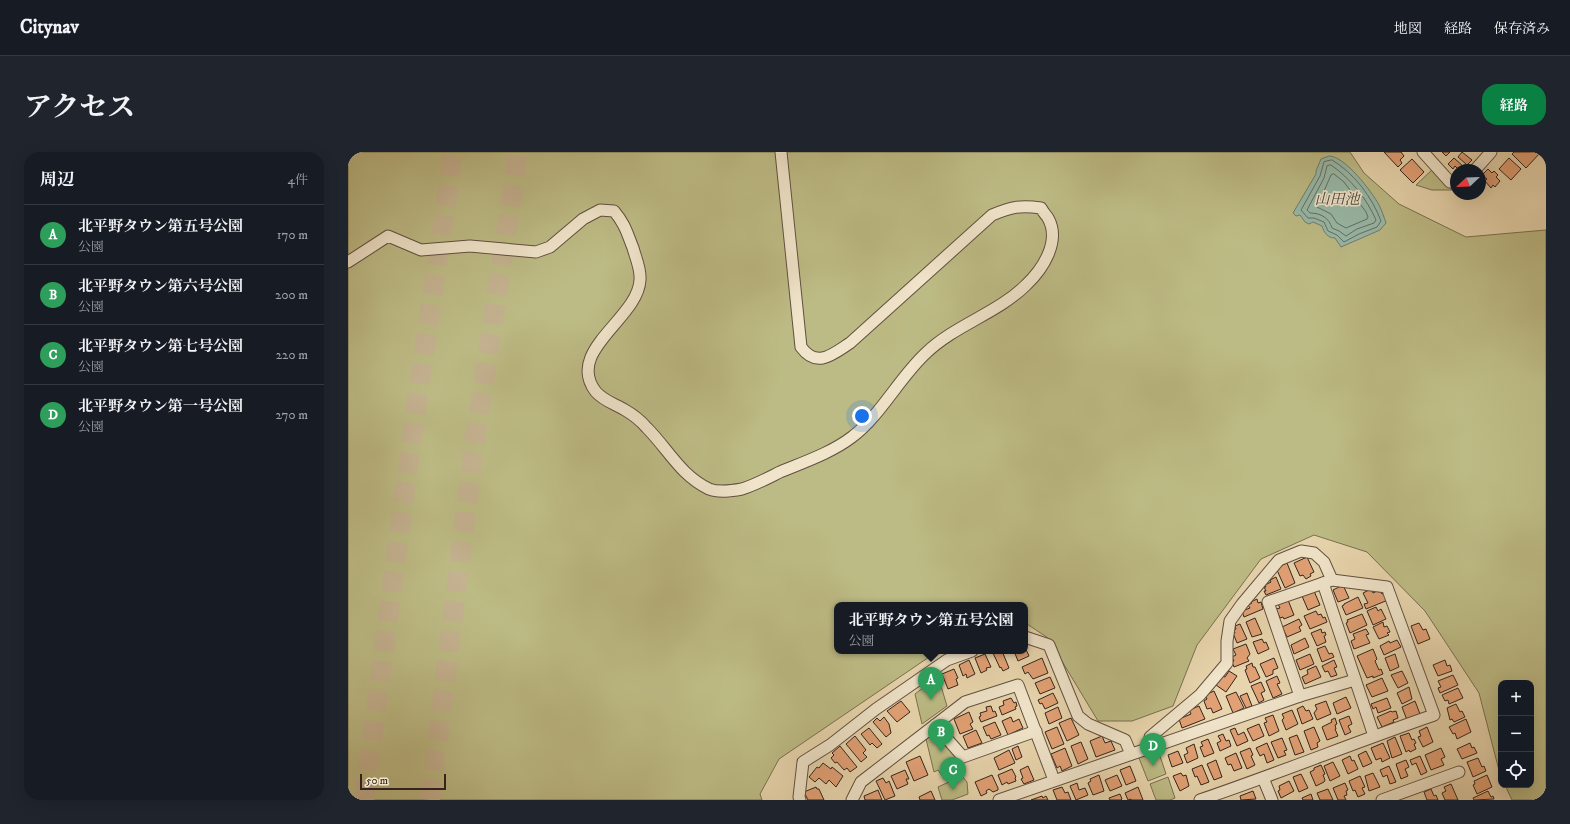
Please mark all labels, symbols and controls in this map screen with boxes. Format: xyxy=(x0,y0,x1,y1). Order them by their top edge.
text: Citynav xyxy=(20,16,79,39)
text: 地図 xyxy=(1394,20,1422,38)
text: 経路 xyxy=(1444,20,1472,38)
text: 保存済み xyxy=(1494,20,1550,38)
button: 経路 xyxy=(1482,84,1546,125)
text: アクセス xyxy=(24,90,135,125)
north arrow xyxy=(1450,164,1486,200)
text: 周辺 xyxy=(40,169,74,191)
text: 4件 xyxy=(288,172,308,188)
water label: 山田池 xyxy=(1314,190,1361,209)
text: 北平野タウン第五号公園 xyxy=(78,217,243,236)
text: A xyxy=(49,227,57,243)
text: 170 m xyxy=(277,227,308,243)
text: 公園 xyxy=(78,239,104,255)
text: 北平野タウン第六号公園 xyxy=(78,277,243,296)
text: B xyxy=(49,287,57,303)
text: 200 m xyxy=(275,287,308,303)
text: 公園 xyxy=(78,299,104,315)
text: 北平野タウン第七号公園 xyxy=(78,337,243,356)
text: C xyxy=(49,347,57,363)
text: 220 m xyxy=(276,347,308,363)
text: 公園 xyxy=(78,359,104,375)
text: 北平野タウン第一号公園 xyxy=(78,397,243,416)
your location xyxy=(852,406,872,426)
text: D xyxy=(48,407,58,423)
text: 270 m xyxy=(276,407,308,423)
text: 公園 xyxy=(78,419,104,435)
popup xyxy=(834,602,1028,654)
text: 北平野タウン第五号公園 xyxy=(848,611,1014,630)
text: 公園 xyxy=(848,633,875,649)
pin: A xyxy=(918,667,944,700)
map controls xyxy=(1498,680,1534,788)
button: + xyxy=(1498,680,1534,716)
button: − xyxy=(1498,716,1534,752)
pin: B xyxy=(928,719,954,752)
pin: D xyxy=(1140,733,1166,766)
button: locate xyxy=(1498,752,1534,788)
pin: C xyxy=(940,757,966,790)
scale bar xyxy=(360,772,446,791)
text: 50 m xyxy=(366,774,388,788)

